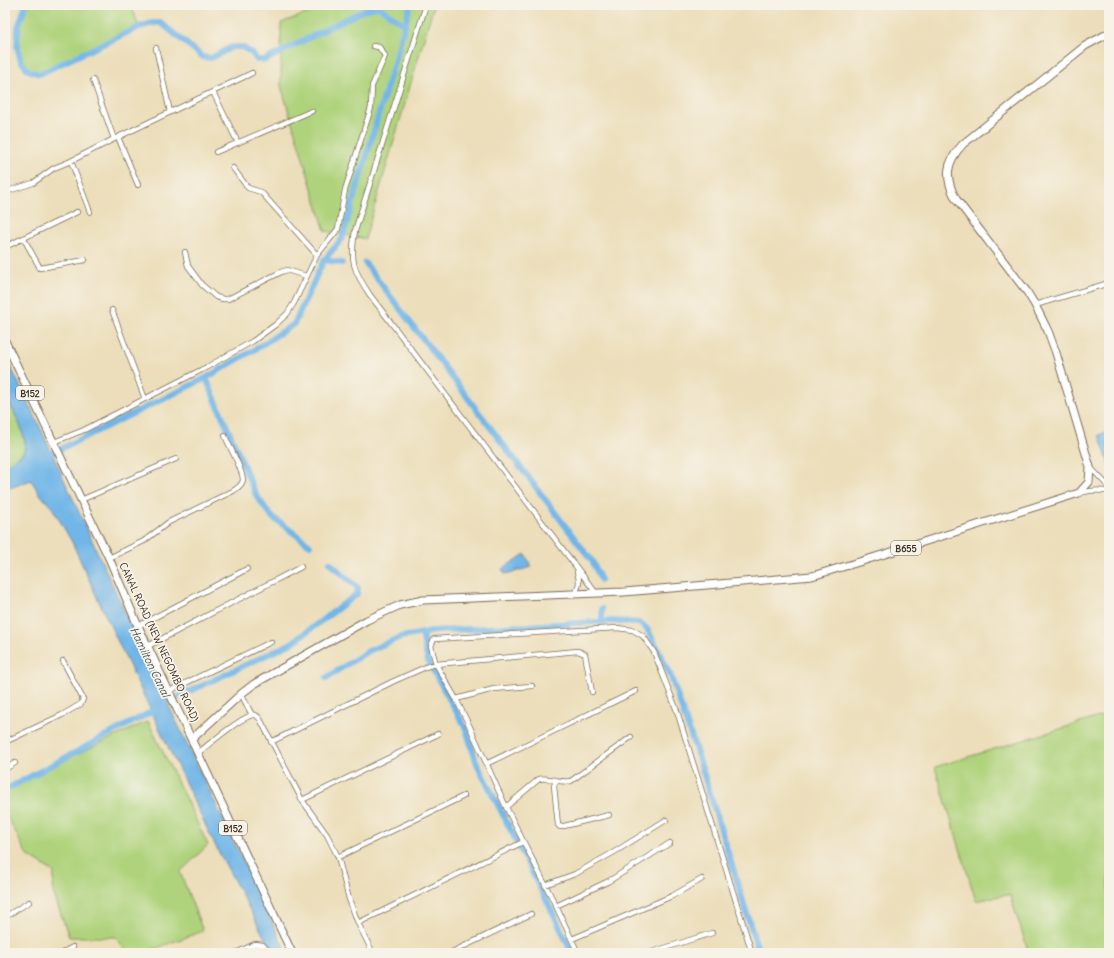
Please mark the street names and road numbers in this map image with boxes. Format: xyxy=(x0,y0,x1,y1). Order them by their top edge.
road number: B152 xyxy=(16,386,44,400)
road number: B655 xyxy=(891,541,921,555)
street label: CANAL ROAD (NEW NEGOMBO ROAD) xyxy=(116,560,202,724)
road number: B152 xyxy=(219,821,247,835)

